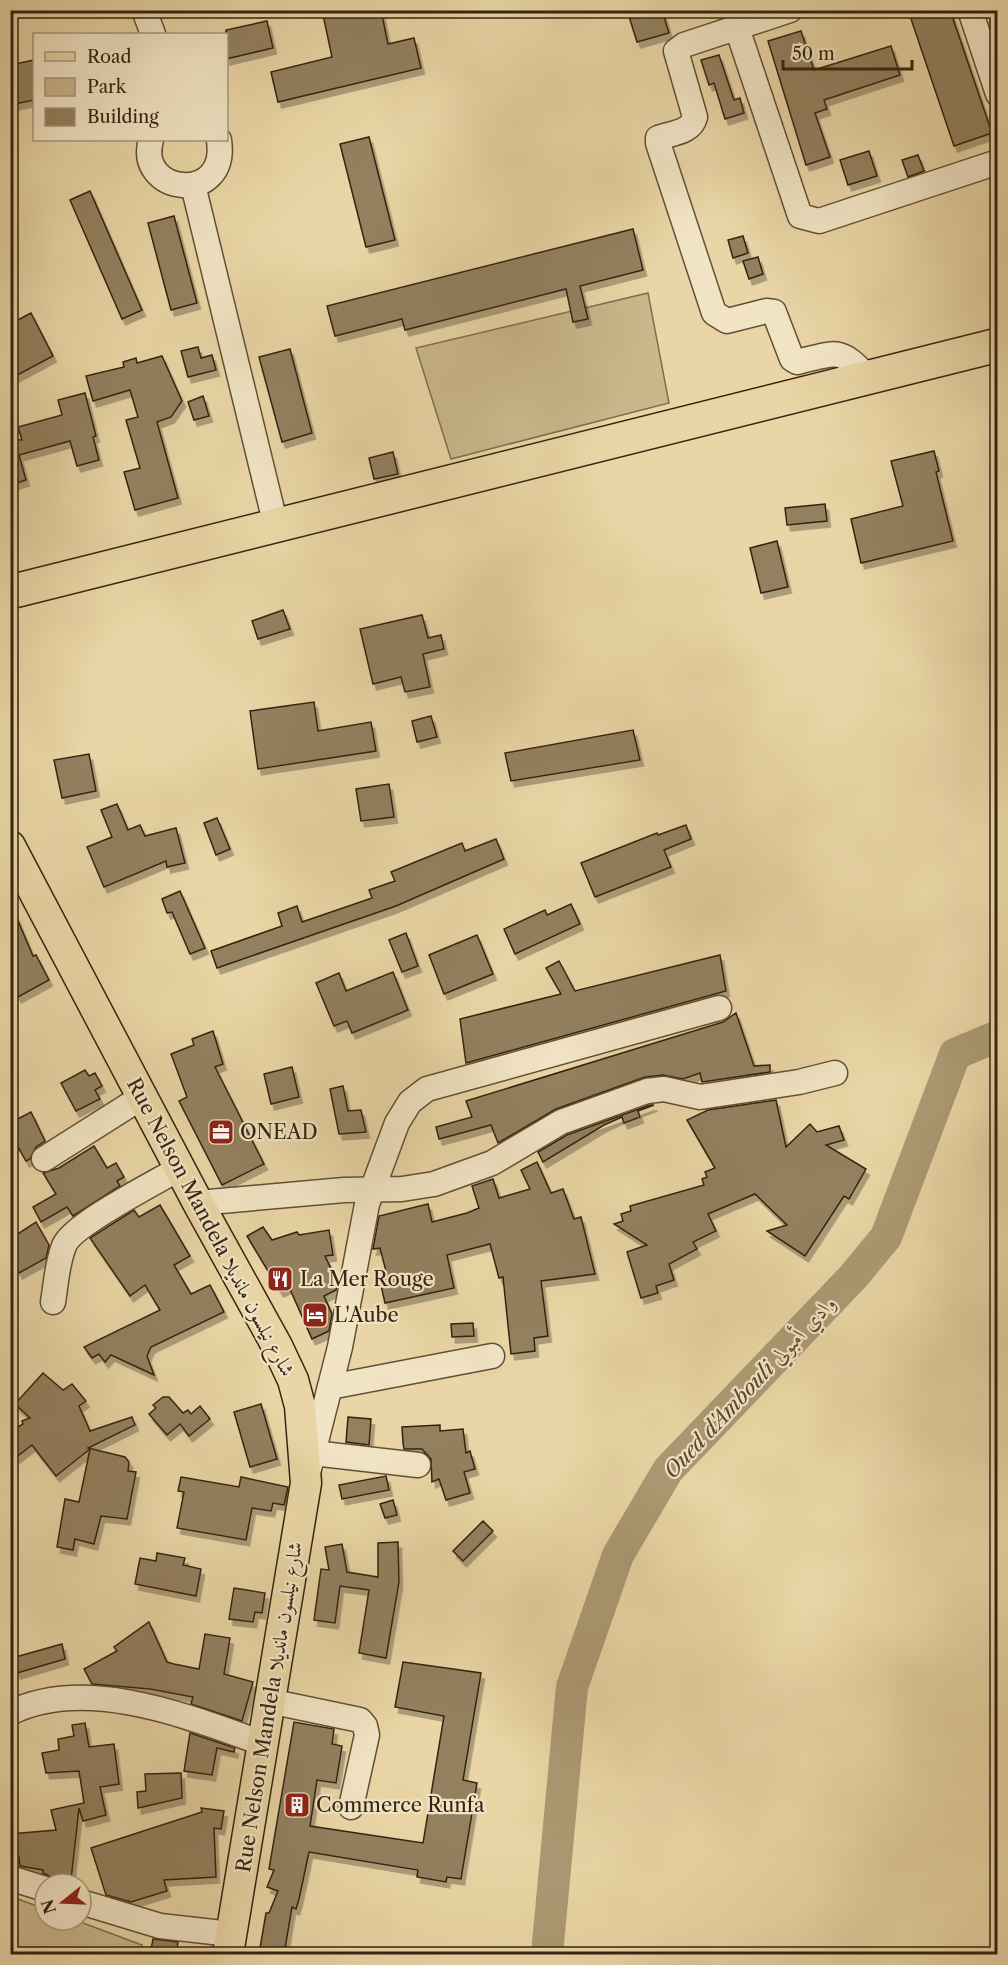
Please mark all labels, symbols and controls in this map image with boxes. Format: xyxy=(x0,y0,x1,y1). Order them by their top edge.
legend xyxy=(33,33,228,141)
scale bar xyxy=(783,33,912,71)
text: 50 m xyxy=(792,43,835,65)
text: Road xyxy=(87,46,132,68)
text: Park xyxy=(87,76,128,98)
text: Building xyxy=(87,106,159,128)
street label: Rue Nelson Mandela شارع نيلسون مانديلا xyxy=(117,1074,300,1383)
office icon: ONEAD xyxy=(206,1117,236,1147)
place label: ONEAD xyxy=(240,1120,318,1144)
restaurant icon: La Mer Rouge xyxy=(265,1264,295,1294)
place label: La Mer Rouge xyxy=(300,1267,434,1291)
water label: Oued d'Ambouli وادي أمبولي xyxy=(657,1289,844,1487)
hotel icon: L'Aube xyxy=(300,1300,330,1330)
place label: L'Aube xyxy=(334,1303,399,1327)
street label: Rue Nelson Mandela شارع نيلسون مانديلا xyxy=(231,1540,313,1875)
building icon: Commerce Runfa xyxy=(282,1790,312,1820)
place label: Commerce Runfa xyxy=(316,1793,485,1817)
north arrow xyxy=(33,1872,93,1932)
text: N xyxy=(37,1897,60,1916)

